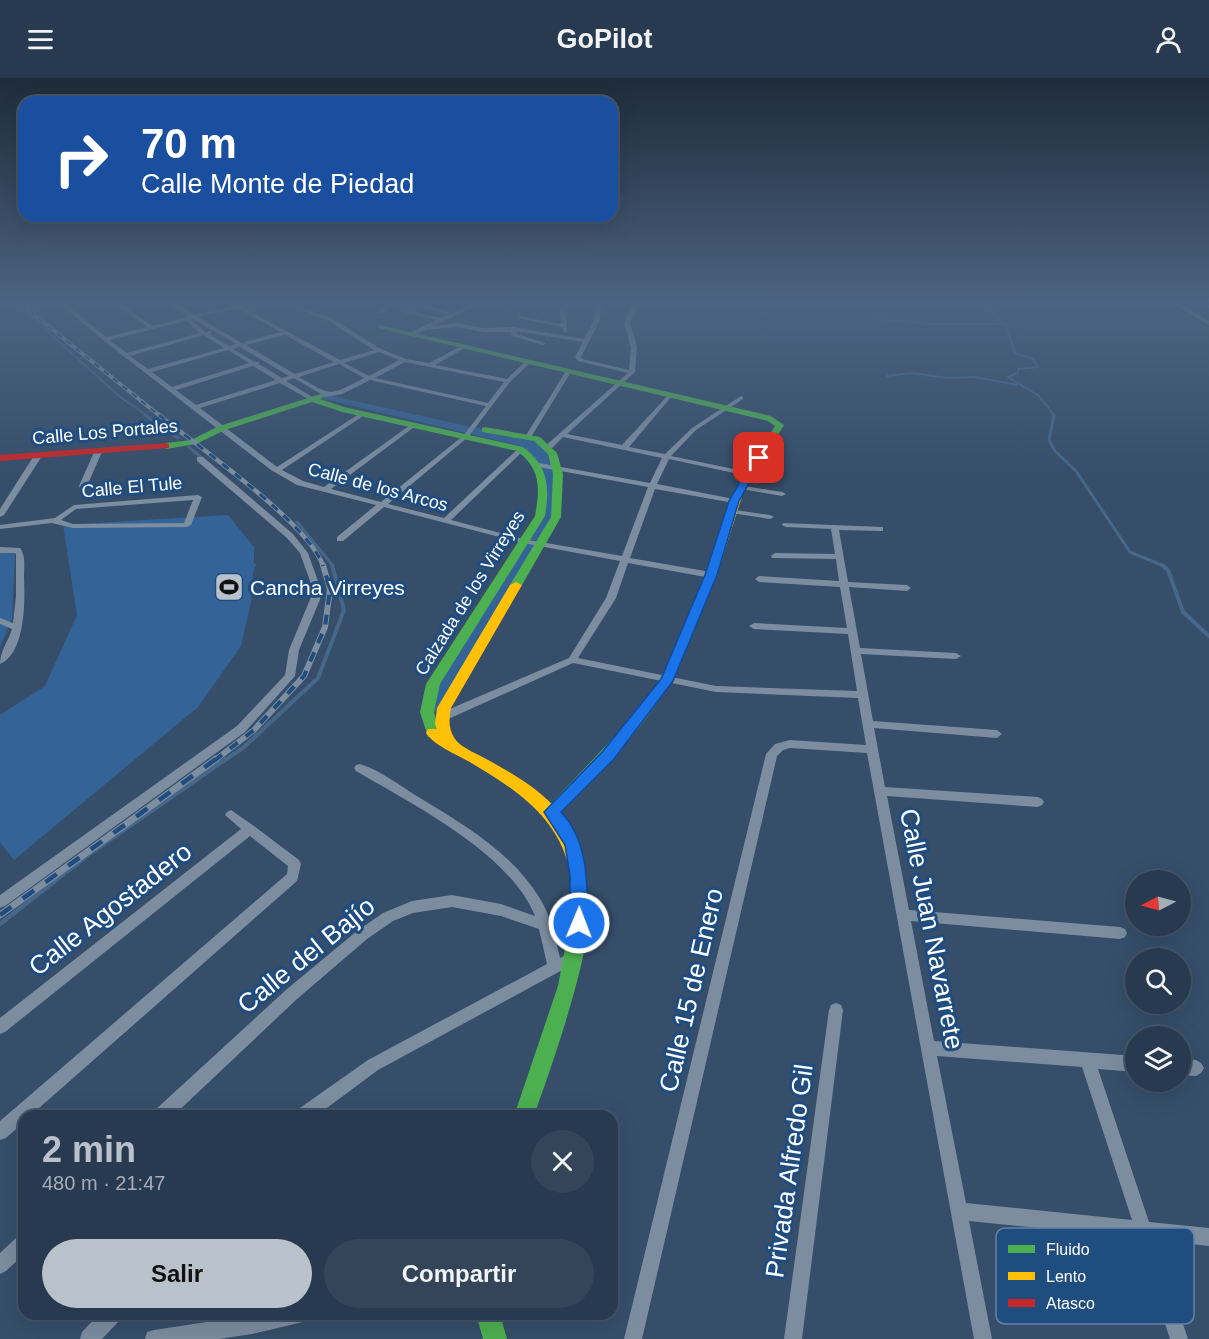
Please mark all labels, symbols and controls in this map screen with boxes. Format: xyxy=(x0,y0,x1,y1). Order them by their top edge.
icon: menu xyxy=(24,23,57,56)
icon: person xyxy=(1152,23,1185,56)
text: GoPilot xyxy=(557,24,653,54)
icon: right xyxy=(42,120,120,198)
text: 70 m xyxy=(141,120,237,167)
text: Calle Monte de Piedad xyxy=(141,169,414,199)
street label: Calle Los Portales xyxy=(31,416,179,448)
pin xyxy=(733,432,784,483)
icon: arrive xyxy=(742,441,775,474)
street label: Calle de los Arcos xyxy=(306,459,450,515)
street label: Calle El Tule xyxy=(81,473,183,501)
street label: Calzada de los Virreyes xyxy=(411,507,529,679)
sports icon: Cancha Virreyes xyxy=(213,571,245,603)
place label: Cancha Virreyes xyxy=(250,576,405,599)
street label: Calle Juan Navarrete xyxy=(894,806,970,1052)
street label: Calle Agostadero xyxy=(23,836,197,982)
north arrow xyxy=(1125,870,1191,936)
map controls xyxy=(1125,870,1191,1092)
street label: Calle 15 de Enero xyxy=(653,885,729,1095)
street label: Calle del Bajío xyxy=(231,891,381,1019)
position arrow xyxy=(547,891,611,955)
button: search xyxy=(1125,948,1191,1014)
button: layers xyxy=(1125,1026,1191,1092)
street label: Privada Alfredo Gil xyxy=(759,1062,819,1280)
text: 2 min xyxy=(42,1129,136,1170)
button: close xyxy=(531,1130,594,1193)
text: 480 m · 21:47 xyxy=(42,1172,165,1194)
legend xyxy=(996,1228,1194,1324)
button: Salir xyxy=(42,1239,312,1308)
button: Compartir xyxy=(324,1239,594,1308)
text: Fluido xyxy=(1046,1241,1090,1258)
text: Lento xyxy=(1046,1268,1086,1285)
text: Atasco xyxy=(1046,1295,1095,1312)

